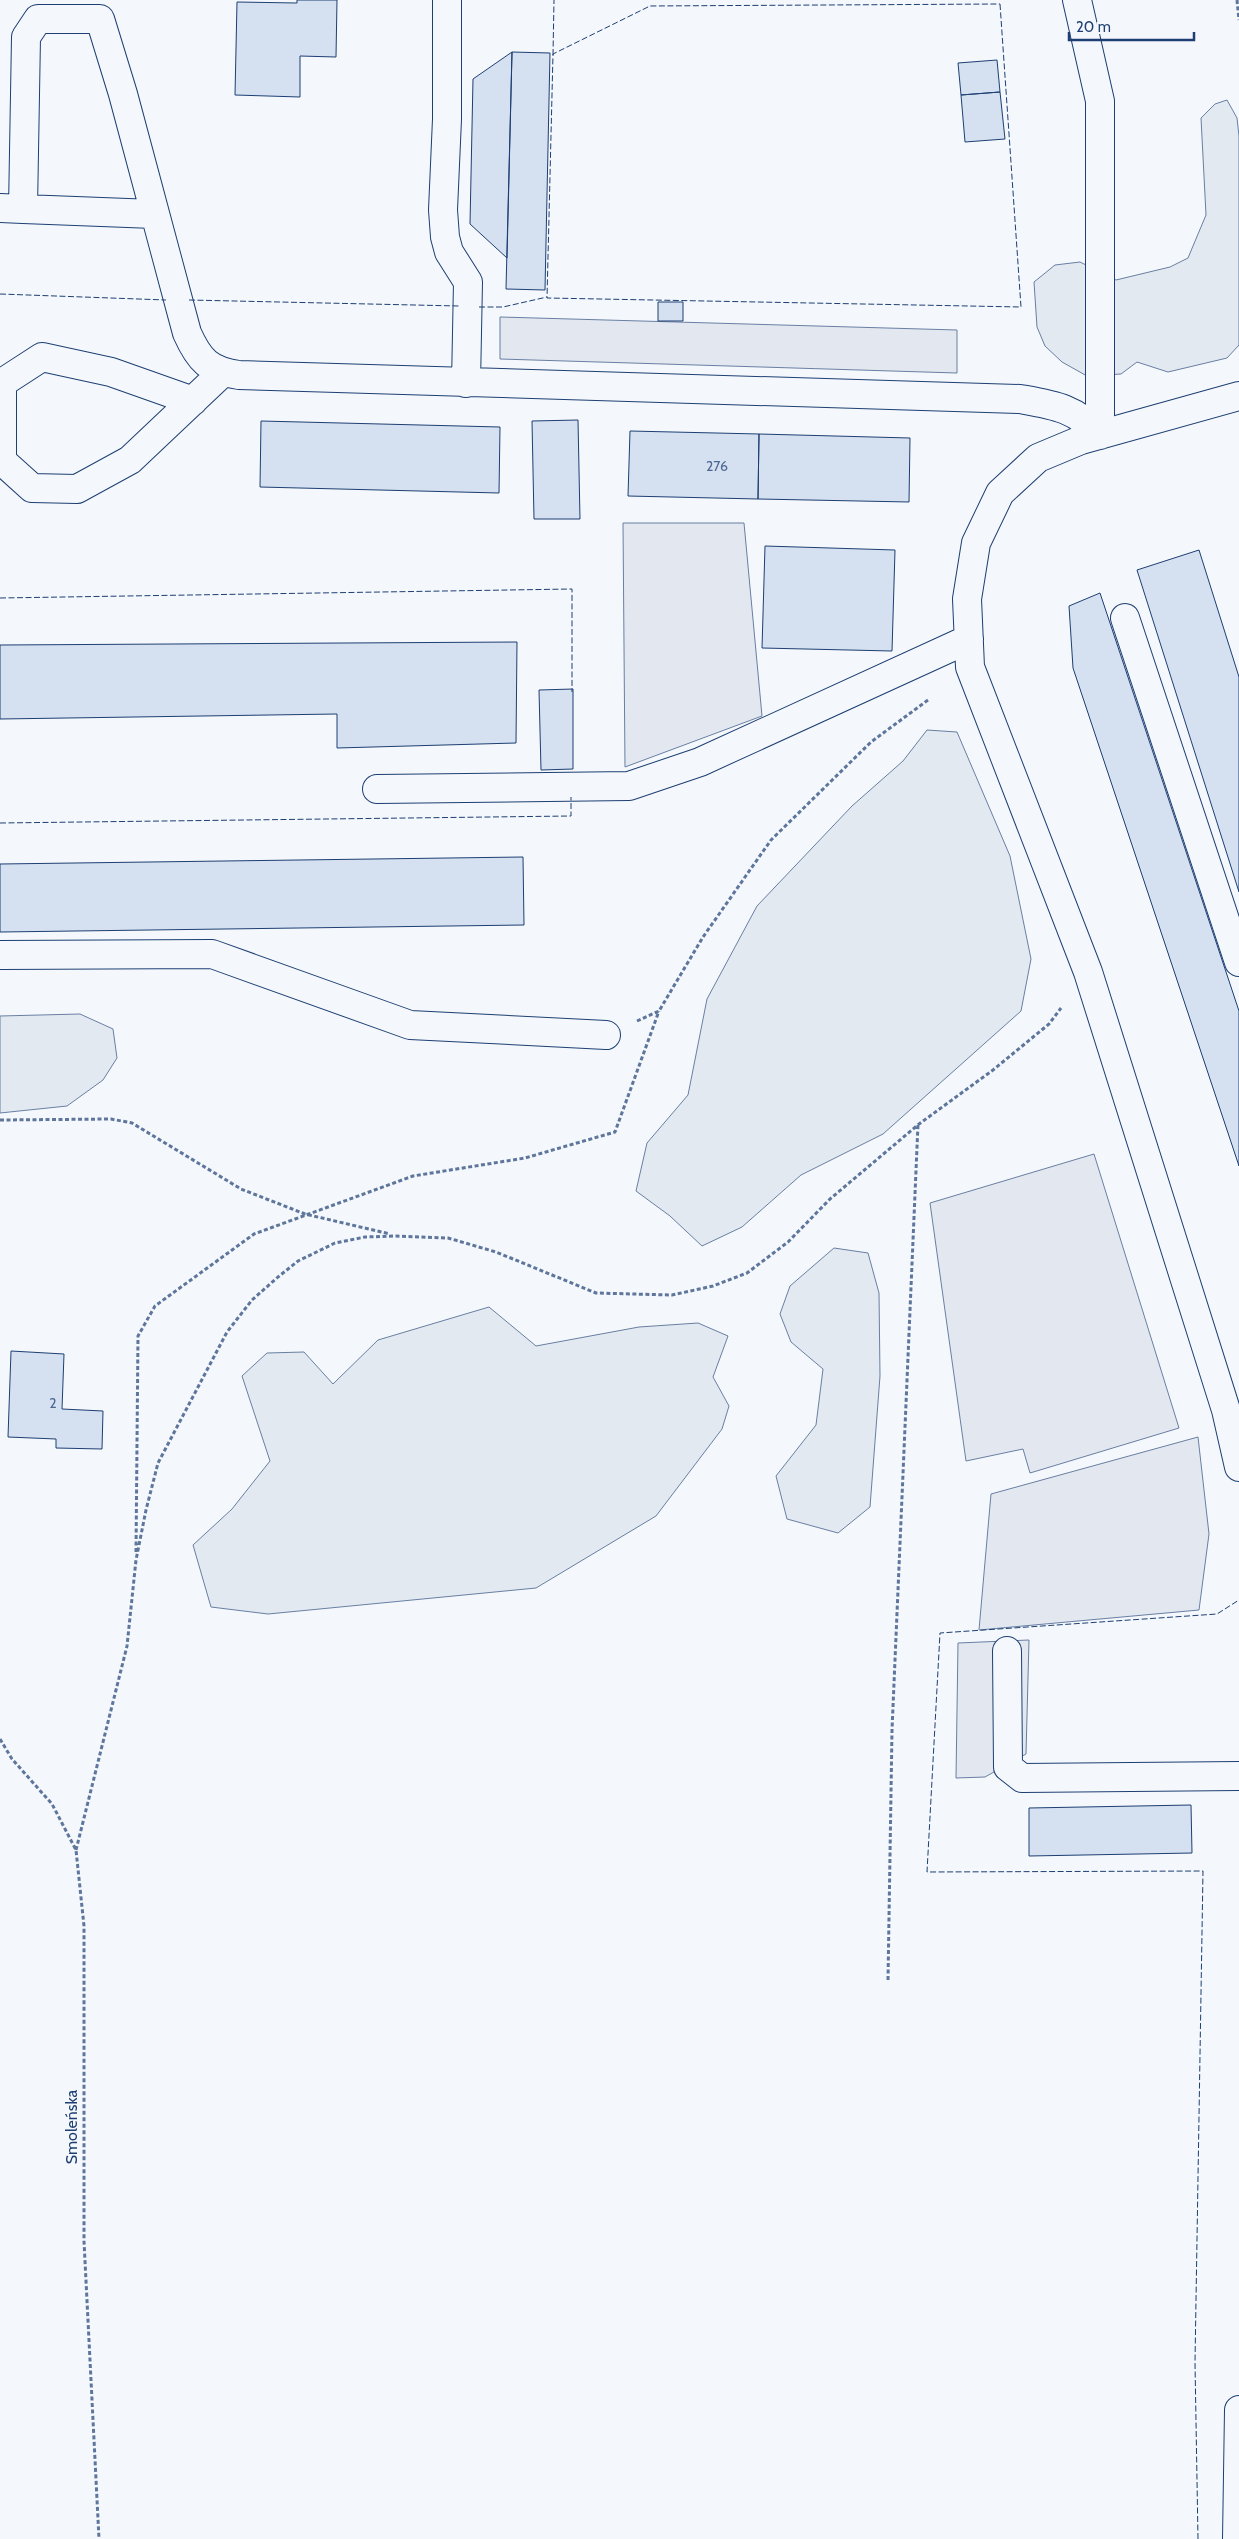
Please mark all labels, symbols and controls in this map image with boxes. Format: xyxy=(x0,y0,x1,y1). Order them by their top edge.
scale bar xyxy=(1069,10,1194,42)
text: 20 m xyxy=(1076,18,1111,36)
house number: 276 xyxy=(706,457,728,475)
house number: 2 xyxy=(49,1394,57,1412)
street label: Smoleńska xyxy=(62,2090,81,2164)

